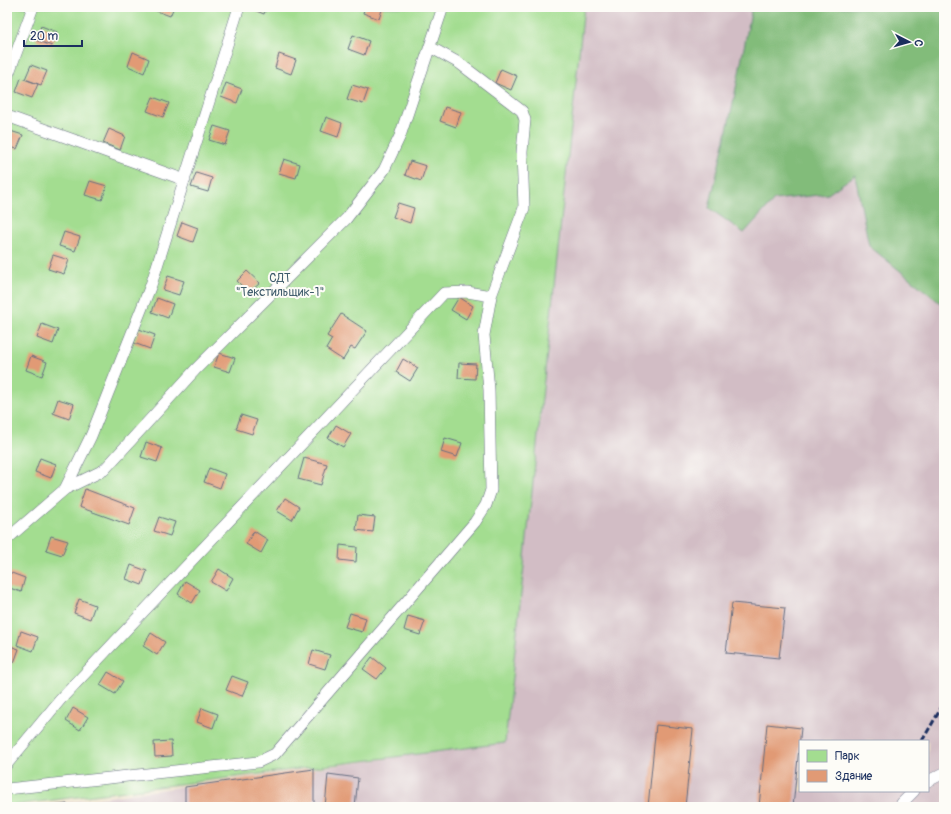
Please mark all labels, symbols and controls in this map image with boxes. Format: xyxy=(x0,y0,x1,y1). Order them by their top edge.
scale bar xyxy=(24,22,82,48)
north arrow xyxy=(889,22,929,62)
text: 20 m xyxy=(30,29,59,44)
text: С xyxy=(912,39,925,47)
park label: СДТ "Текстильщик-1" xyxy=(236,271,324,300)
legend xyxy=(799,740,929,792)
text: Парк xyxy=(835,749,860,764)
text: Здание xyxy=(835,769,872,784)

